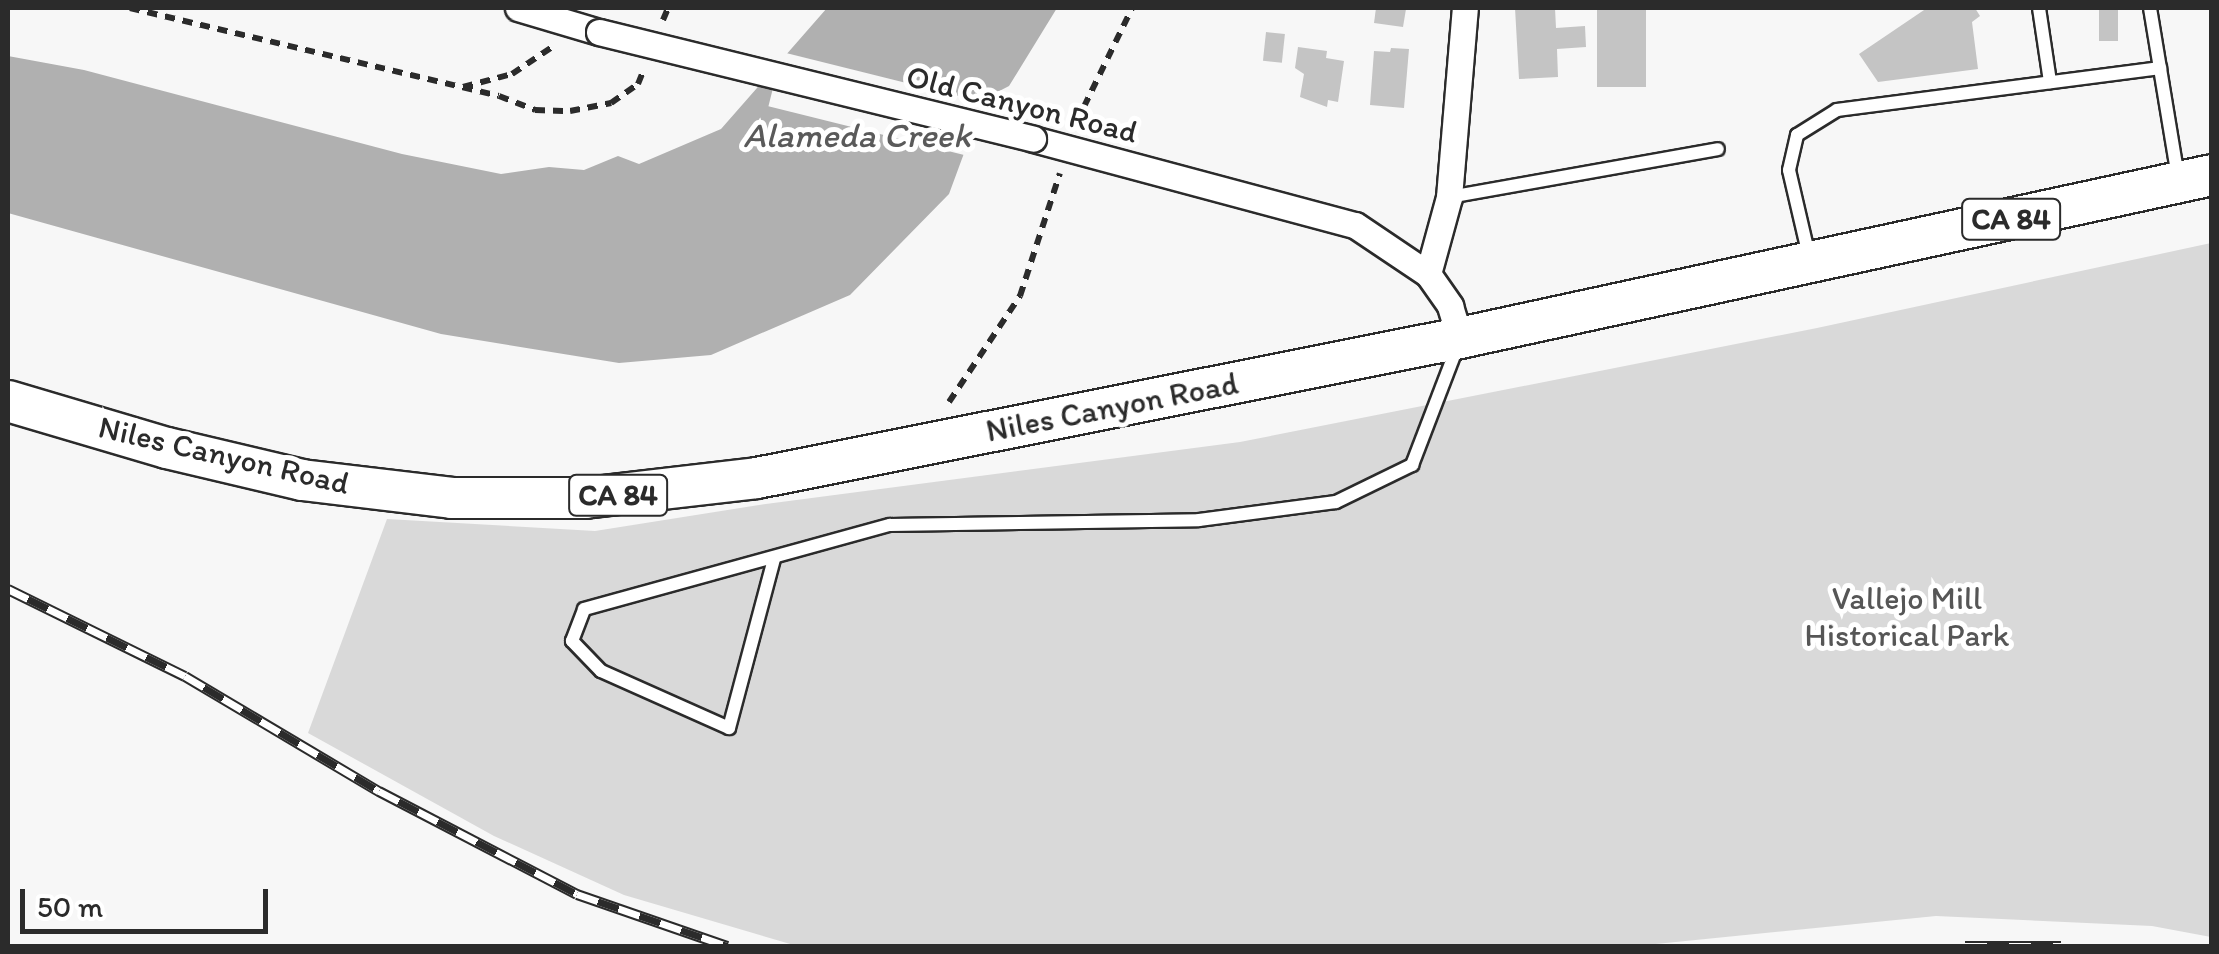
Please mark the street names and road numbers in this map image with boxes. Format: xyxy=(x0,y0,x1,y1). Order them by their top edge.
street label: Old Canyon Road xyxy=(902,57,1142,151)
road number: CA 84 xyxy=(1961,194,2061,244)
street label: Niles Canyon Road xyxy=(983,364,1241,450)
street label: Niles Canyon Road xyxy=(95,407,353,503)
road number: CA 84 xyxy=(568,470,668,520)

